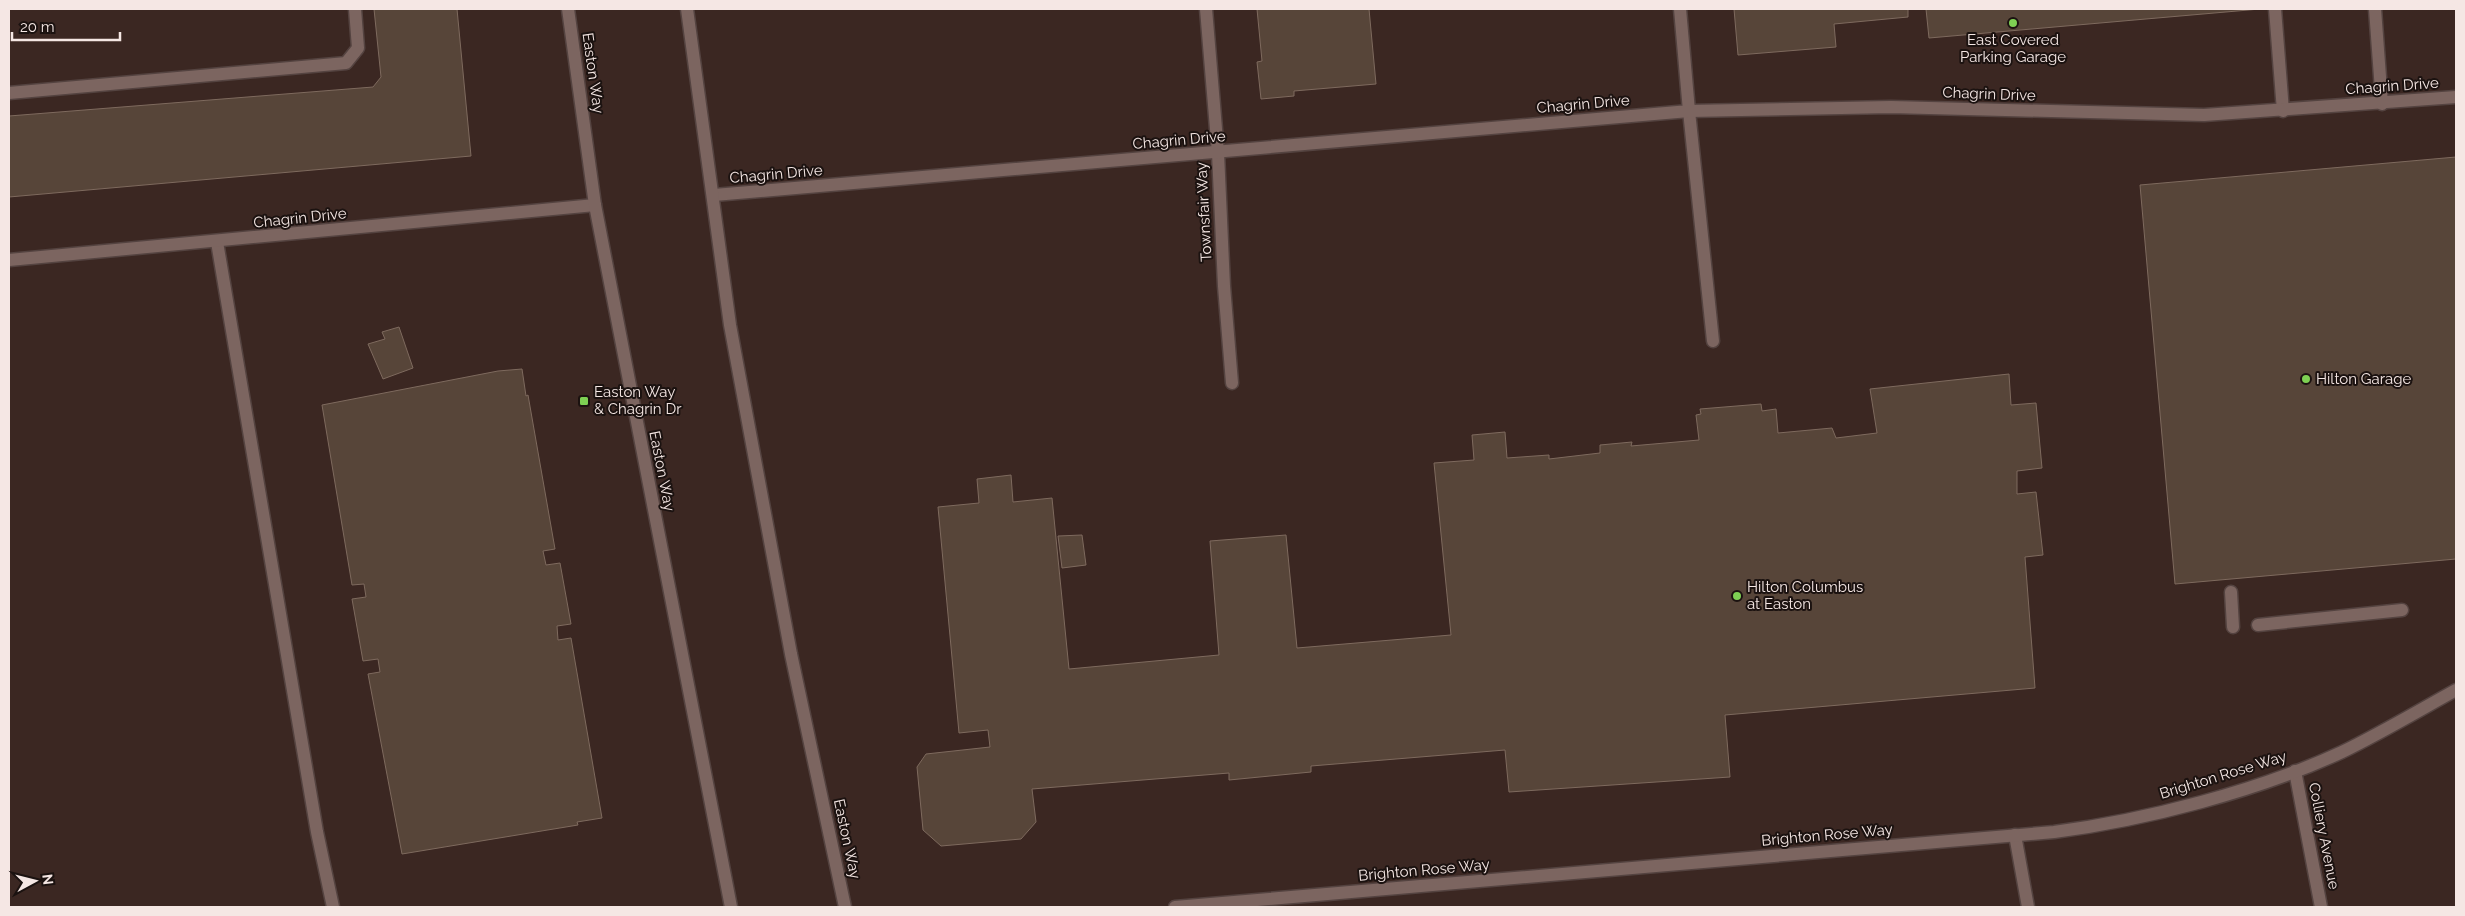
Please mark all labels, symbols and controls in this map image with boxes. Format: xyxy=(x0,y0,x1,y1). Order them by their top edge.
scale bar xyxy=(12,10,120,42)
marker: East Covered Parking Garage xyxy=(2007,17,2019,29)
text: 20 m xyxy=(20,18,55,36)
street label: Easton Way xyxy=(578,31,608,115)
place label: East Covered Parking Garage xyxy=(1960,31,2066,66)
street label: Chagrin Drive xyxy=(2345,74,2439,98)
street label: Chagrin Drive xyxy=(1942,83,2036,105)
street label: Chagrin Drive xyxy=(1536,91,1630,117)
street label: Chagrin Drive xyxy=(1132,127,1226,153)
street label: Chagrin Drive xyxy=(729,161,823,187)
street label: Townsfair Way xyxy=(1192,162,1216,262)
street label: Chagrin Drive xyxy=(253,204,348,232)
place label: Hilton Garage xyxy=(2316,370,2411,388)
marker: Hilton Garage xyxy=(2300,373,2312,385)
place label: Easton Way & Chagrin Dr xyxy=(594,383,682,418)
marker: Easton Way & Chagrin Dr xyxy=(578,395,590,407)
street label: Easton Way xyxy=(645,429,679,513)
place label: Hilton Columbus at Easton xyxy=(1747,578,1863,613)
marker: Hilton Columbus at Easton xyxy=(1731,590,1743,602)
street label: Brighton Rose Way xyxy=(2157,747,2289,803)
street label: Colliery Avenue xyxy=(2305,781,2343,891)
street label: Easton Way xyxy=(830,797,864,881)
street label: Brighton Rose Way xyxy=(1761,820,1893,850)
street label: Brighton Rose Way xyxy=(1358,855,1490,885)
north arrow xyxy=(10,856,60,906)
text: N xyxy=(39,873,56,886)

